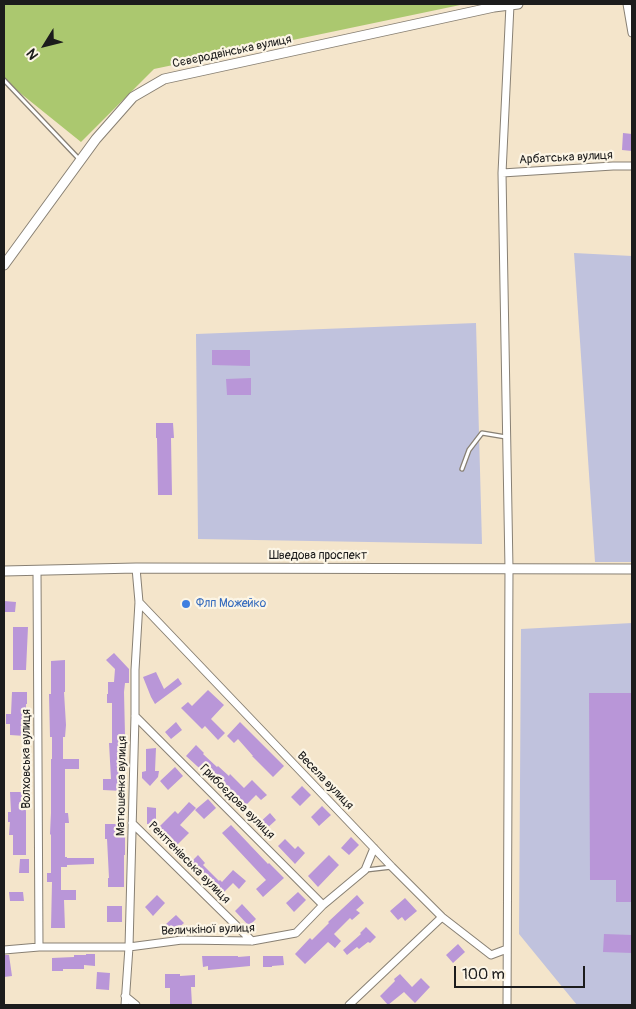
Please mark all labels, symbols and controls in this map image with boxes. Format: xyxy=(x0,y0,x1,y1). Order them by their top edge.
north arrow xyxy=(20,20,70,70)
street label: Сєвєродвінська вулиця xyxy=(171,32,293,72)
text: N xyxy=(23,45,42,63)
street label: Арбатська вулиця xyxy=(519,148,613,168)
street label: Шведова проспект xyxy=(269,549,367,563)
place label: Флп Можейко xyxy=(196,597,266,611)
marker: Флп Можейко xyxy=(180,598,192,610)
street label: Волховська вулиця xyxy=(20,709,34,809)
street label: Матюшенка вулиця xyxy=(114,736,130,836)
street label: Весела вулиця xyxy=(294,749,356,813)
street label: Грибоєдова вулиця xyxy=(197,762,277,842)
street label: Рентгенівська вулиця xyxy=(145,819,233,907)
street label: Величкіної вулиця xyxy=(161,921,255,939)
scale bar xyxy=(456,956,587,988)
text: 100 m xyxy=(462,965,505,984)

